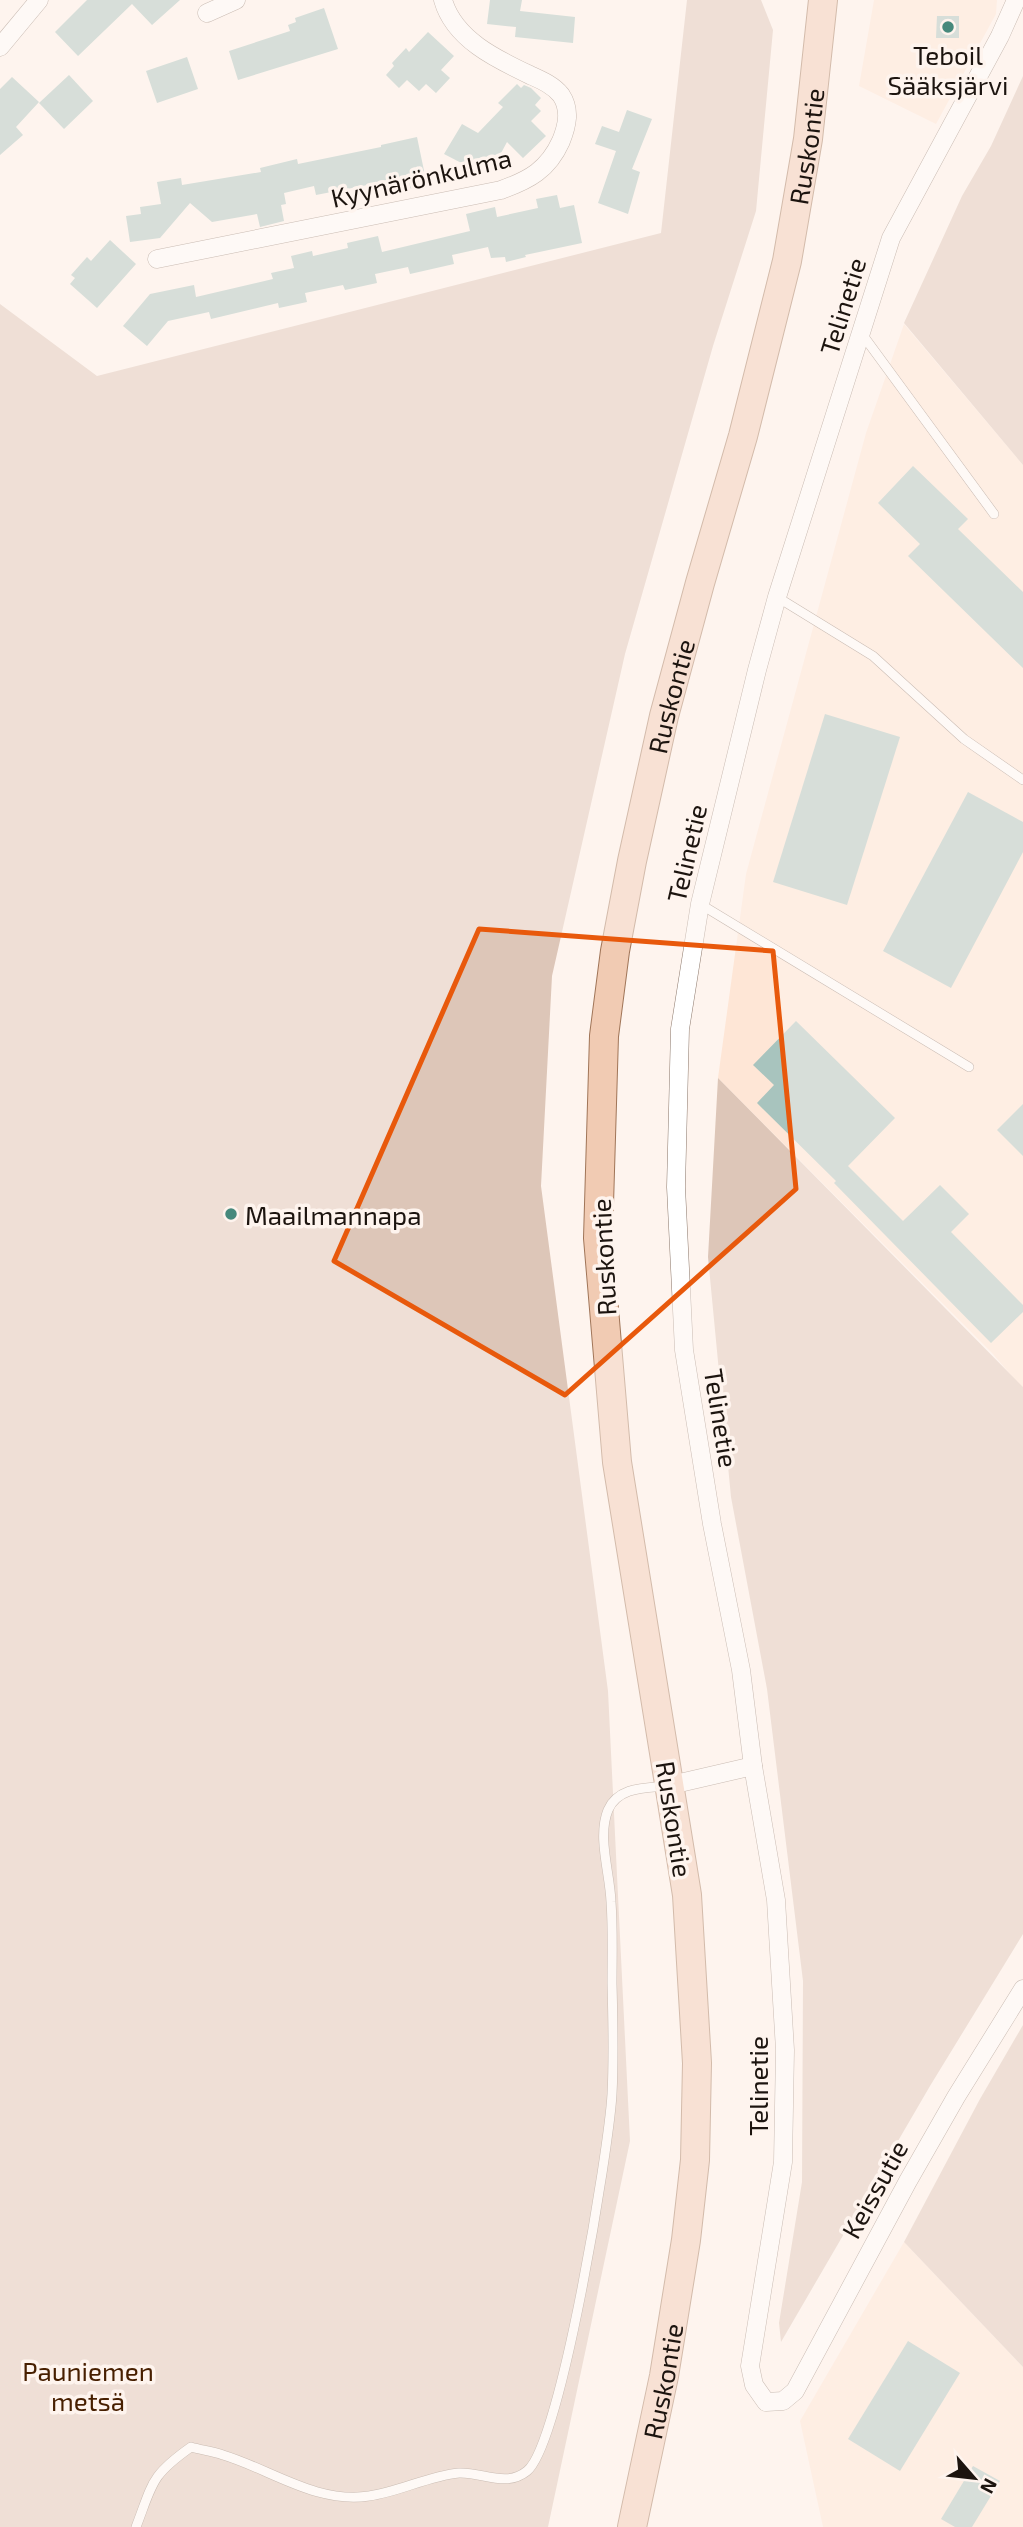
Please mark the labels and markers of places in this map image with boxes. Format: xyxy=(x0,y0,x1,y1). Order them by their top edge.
marker: Teboil Sääksjärvi xyxy=(940,19,956,35)
place label: Teboil Sääksjärvi xyxy=(887,39,1009,100)
place label: Maailmannapa xyxy=(245,1199,421,1230)
marker: Maailmannapa xyxy=(223,1206,239,1222)

